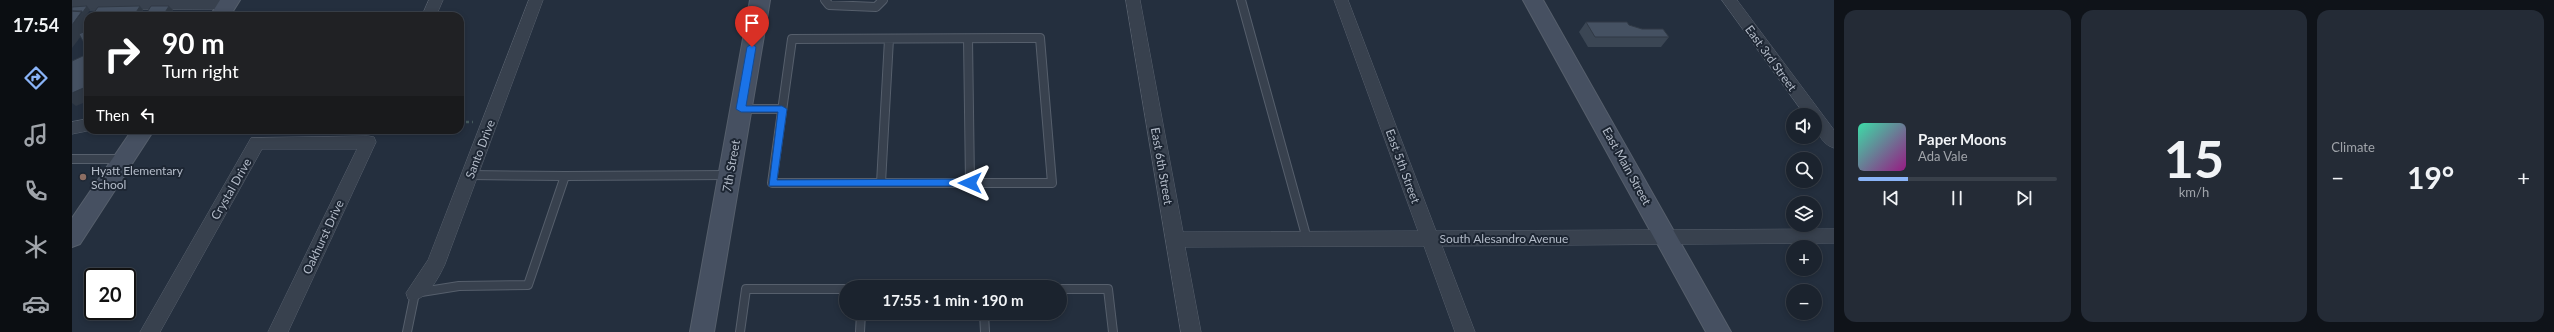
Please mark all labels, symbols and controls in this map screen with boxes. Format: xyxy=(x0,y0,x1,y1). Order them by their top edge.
pin xyxy=(735,6,769,47)
icon: arrive xyxy=(741,12,763,34)
text: 17:54 xyxy=(13,14,59,36)
street label: East 3rd Street xyxy=(1742,22,1800,94)
text: 90 m xyxy=(162,26,225,60)
icon: right xyxy=(96,28,148,80)
text: Turn right xyxy=(162,60,239,82)
icon: directions xyxy=(22,64,50,92)
icon: left xyxy=(137,104,159,126)
text: Then xyxy=(96,106,129,124)
map controls xyxy=(1786,108,1822,320)
button: sound xyxy=(1786,108,1822,144)
street label: Santo Drive xyxy=(462,117,498,181)
icon: music xyxy=(22,121,50,149)
street label: East Main Street xyxy=(1599,125,1655,208)
street label: East 6th Street xyxy=(1148,126,1176,206)
street label: East 5th Street xyxy=(1383,127,1424,206)
text: 15 xyxy=(2164,127,2224,189)
text: Paper Moons xyxy=(1918,130,2006,148)
street label: 7th Street xyxy=(719,138,743,193)
text: Climate xyxy=(2331,139,2375,155)
text: Ada Vale xyxy=(1918,148,1968,164)
button: search xyxy=(1786,152,1822,188)
street label: Crystal Drive xyxy=(207,156,255,222)
text: 19° xyxy=(2407,159,2454,195)
position arrow xyxy=(949,162,991,204)
place label: Hyatt Elementary School xyxy=(91,163,184,192)
text: − xyxy=(2331,164,2344,191)
text: + xyxy=(2517,164,2530,191)
marker: Hyatt Elementary School xyxy=(78,172,88,182)
icon: phone xyxy=(22,177,50,205)
text: km/h xyxy=(2179,184,2209,200)
icon: previous xyxy=(1880,187,1902,209)
icon: pause xyxy=(1946,187,1968,209)
icon: next xyxy=(2013,187,2035,209)
button: layers xyxy=(1786,196,1822,232)
street label: Oakhurst Drive xyxy=(299,197,347,277)
street label: South Alesandro Avenue xyxy=(1440,231,1568,246)
icon: climate xyxy=(22,233,50,261)
button: + xyxy=(1786,240,1822,276)
speed limit sign: 20 xyxy=(84,268,136,320)
button: − xyxy=(1786,284,1822,320)
icon: car xyxy=(22,290,50,318)
text: 17:55 · 1 min · 190 m xyxy=(883,291,1023,309)

